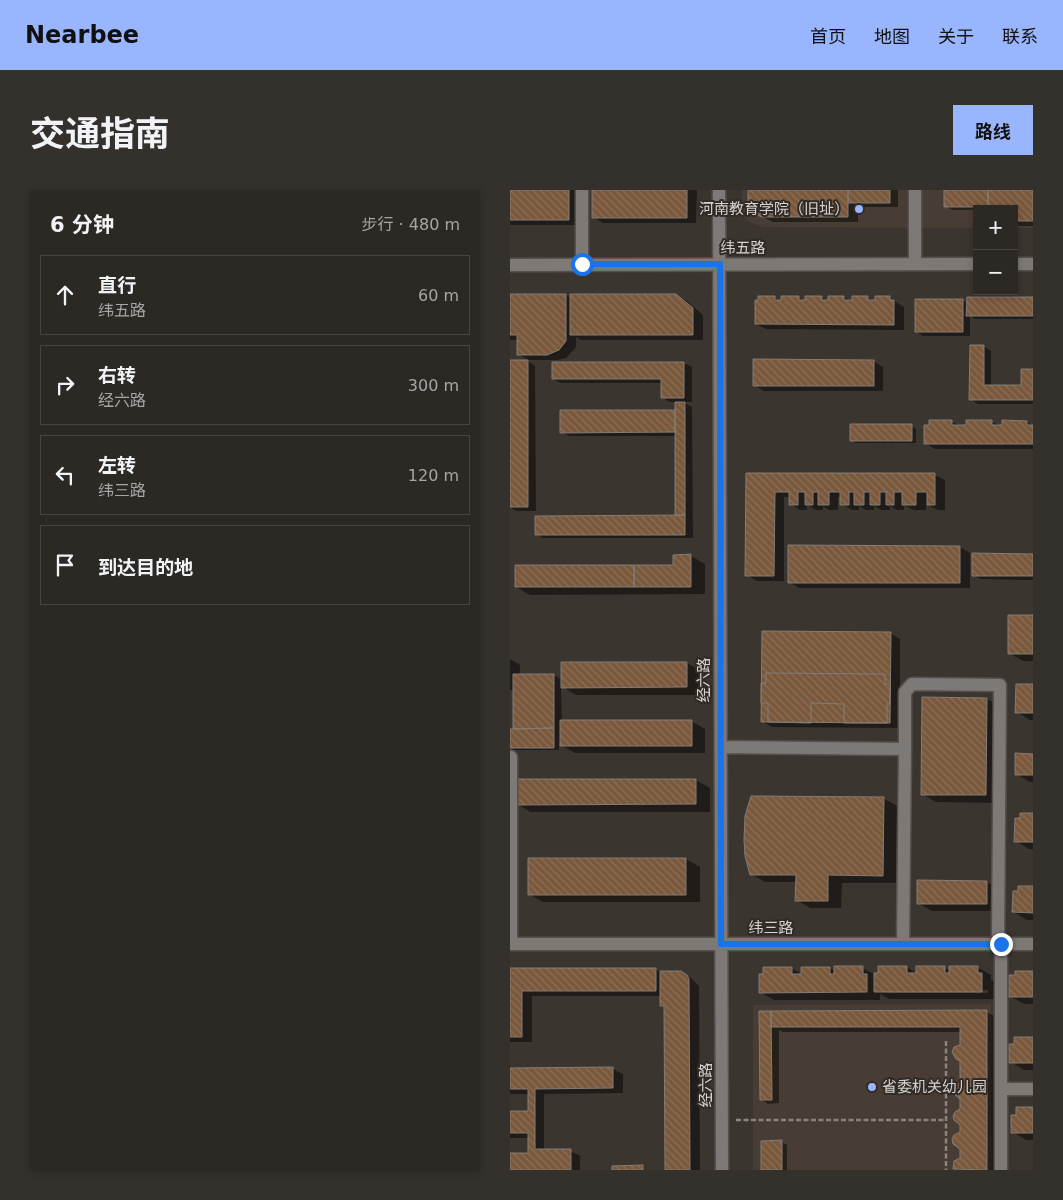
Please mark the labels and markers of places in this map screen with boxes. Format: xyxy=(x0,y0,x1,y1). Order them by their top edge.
place label: 河南教育学院（旧址） xyxy=(699,200,849,218)
marker: 河南教育学院（旧址） xyxy=(853,203,865,215)
place label: 省委机关幼儿园 xyxy=(882,1078,987,1096)
marker: 省委机关幼儿园 xyxy=(866,1081,878,1093)

